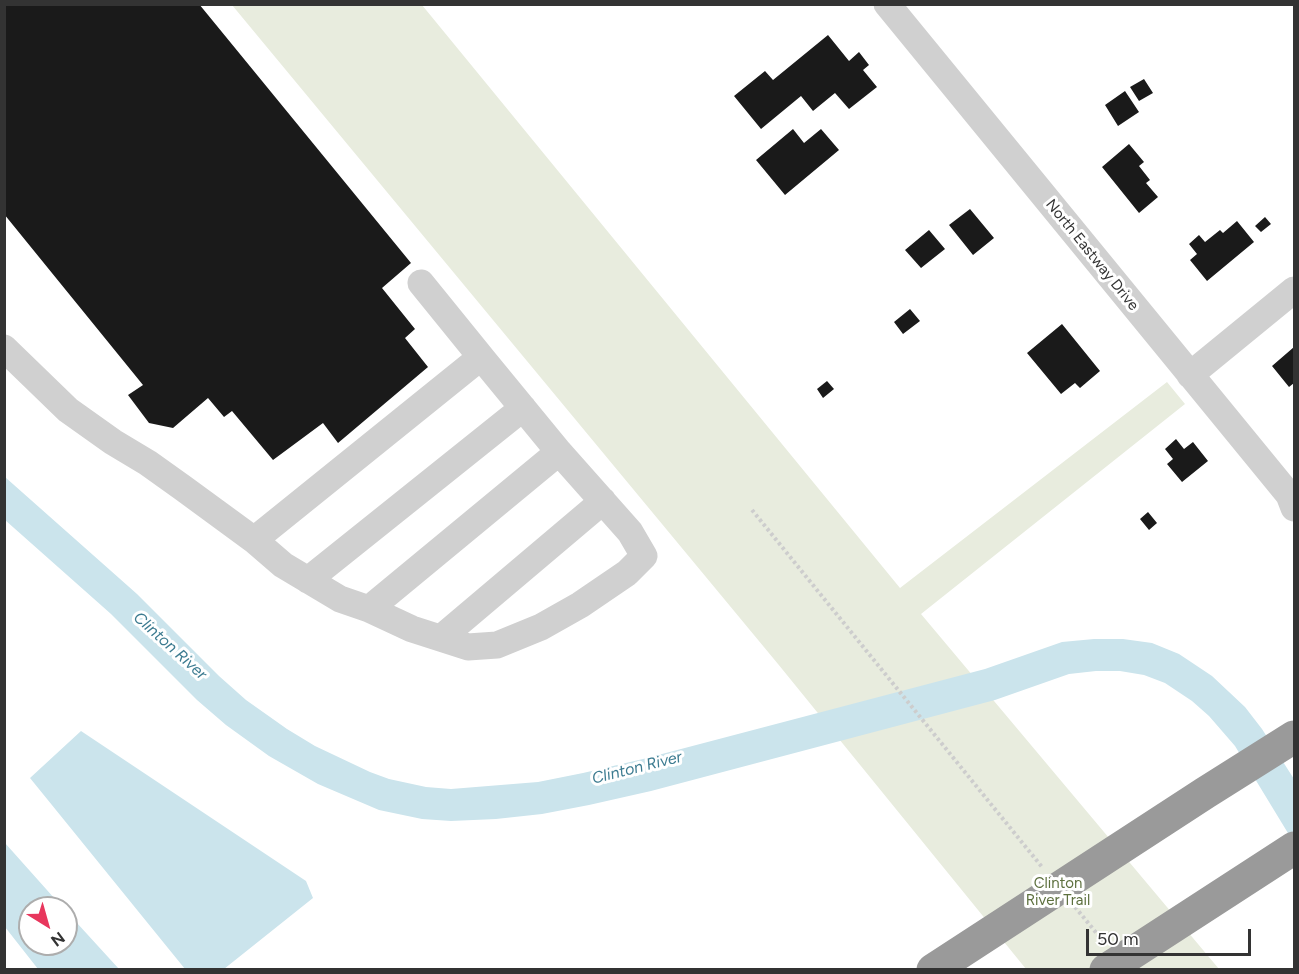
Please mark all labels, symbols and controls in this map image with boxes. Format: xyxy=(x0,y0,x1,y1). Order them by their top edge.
street label: North Eastway Drive xyxy=(1042,196,1142,314)
water label: Clinton River xyxy=(129,608,211,684)
water label: Clinton River xyxy=(590,748,684,788)
park label: Clinton River Trail xyxy=(1026,875,1090,910)
north arrow xyxy=(18,896,78,956)
scale bar xyxy=(1089,917,1254,955)
text: N xyxy=(47,928,69,950)
text: 50 m xyxy=(1097,928,1139,950)

